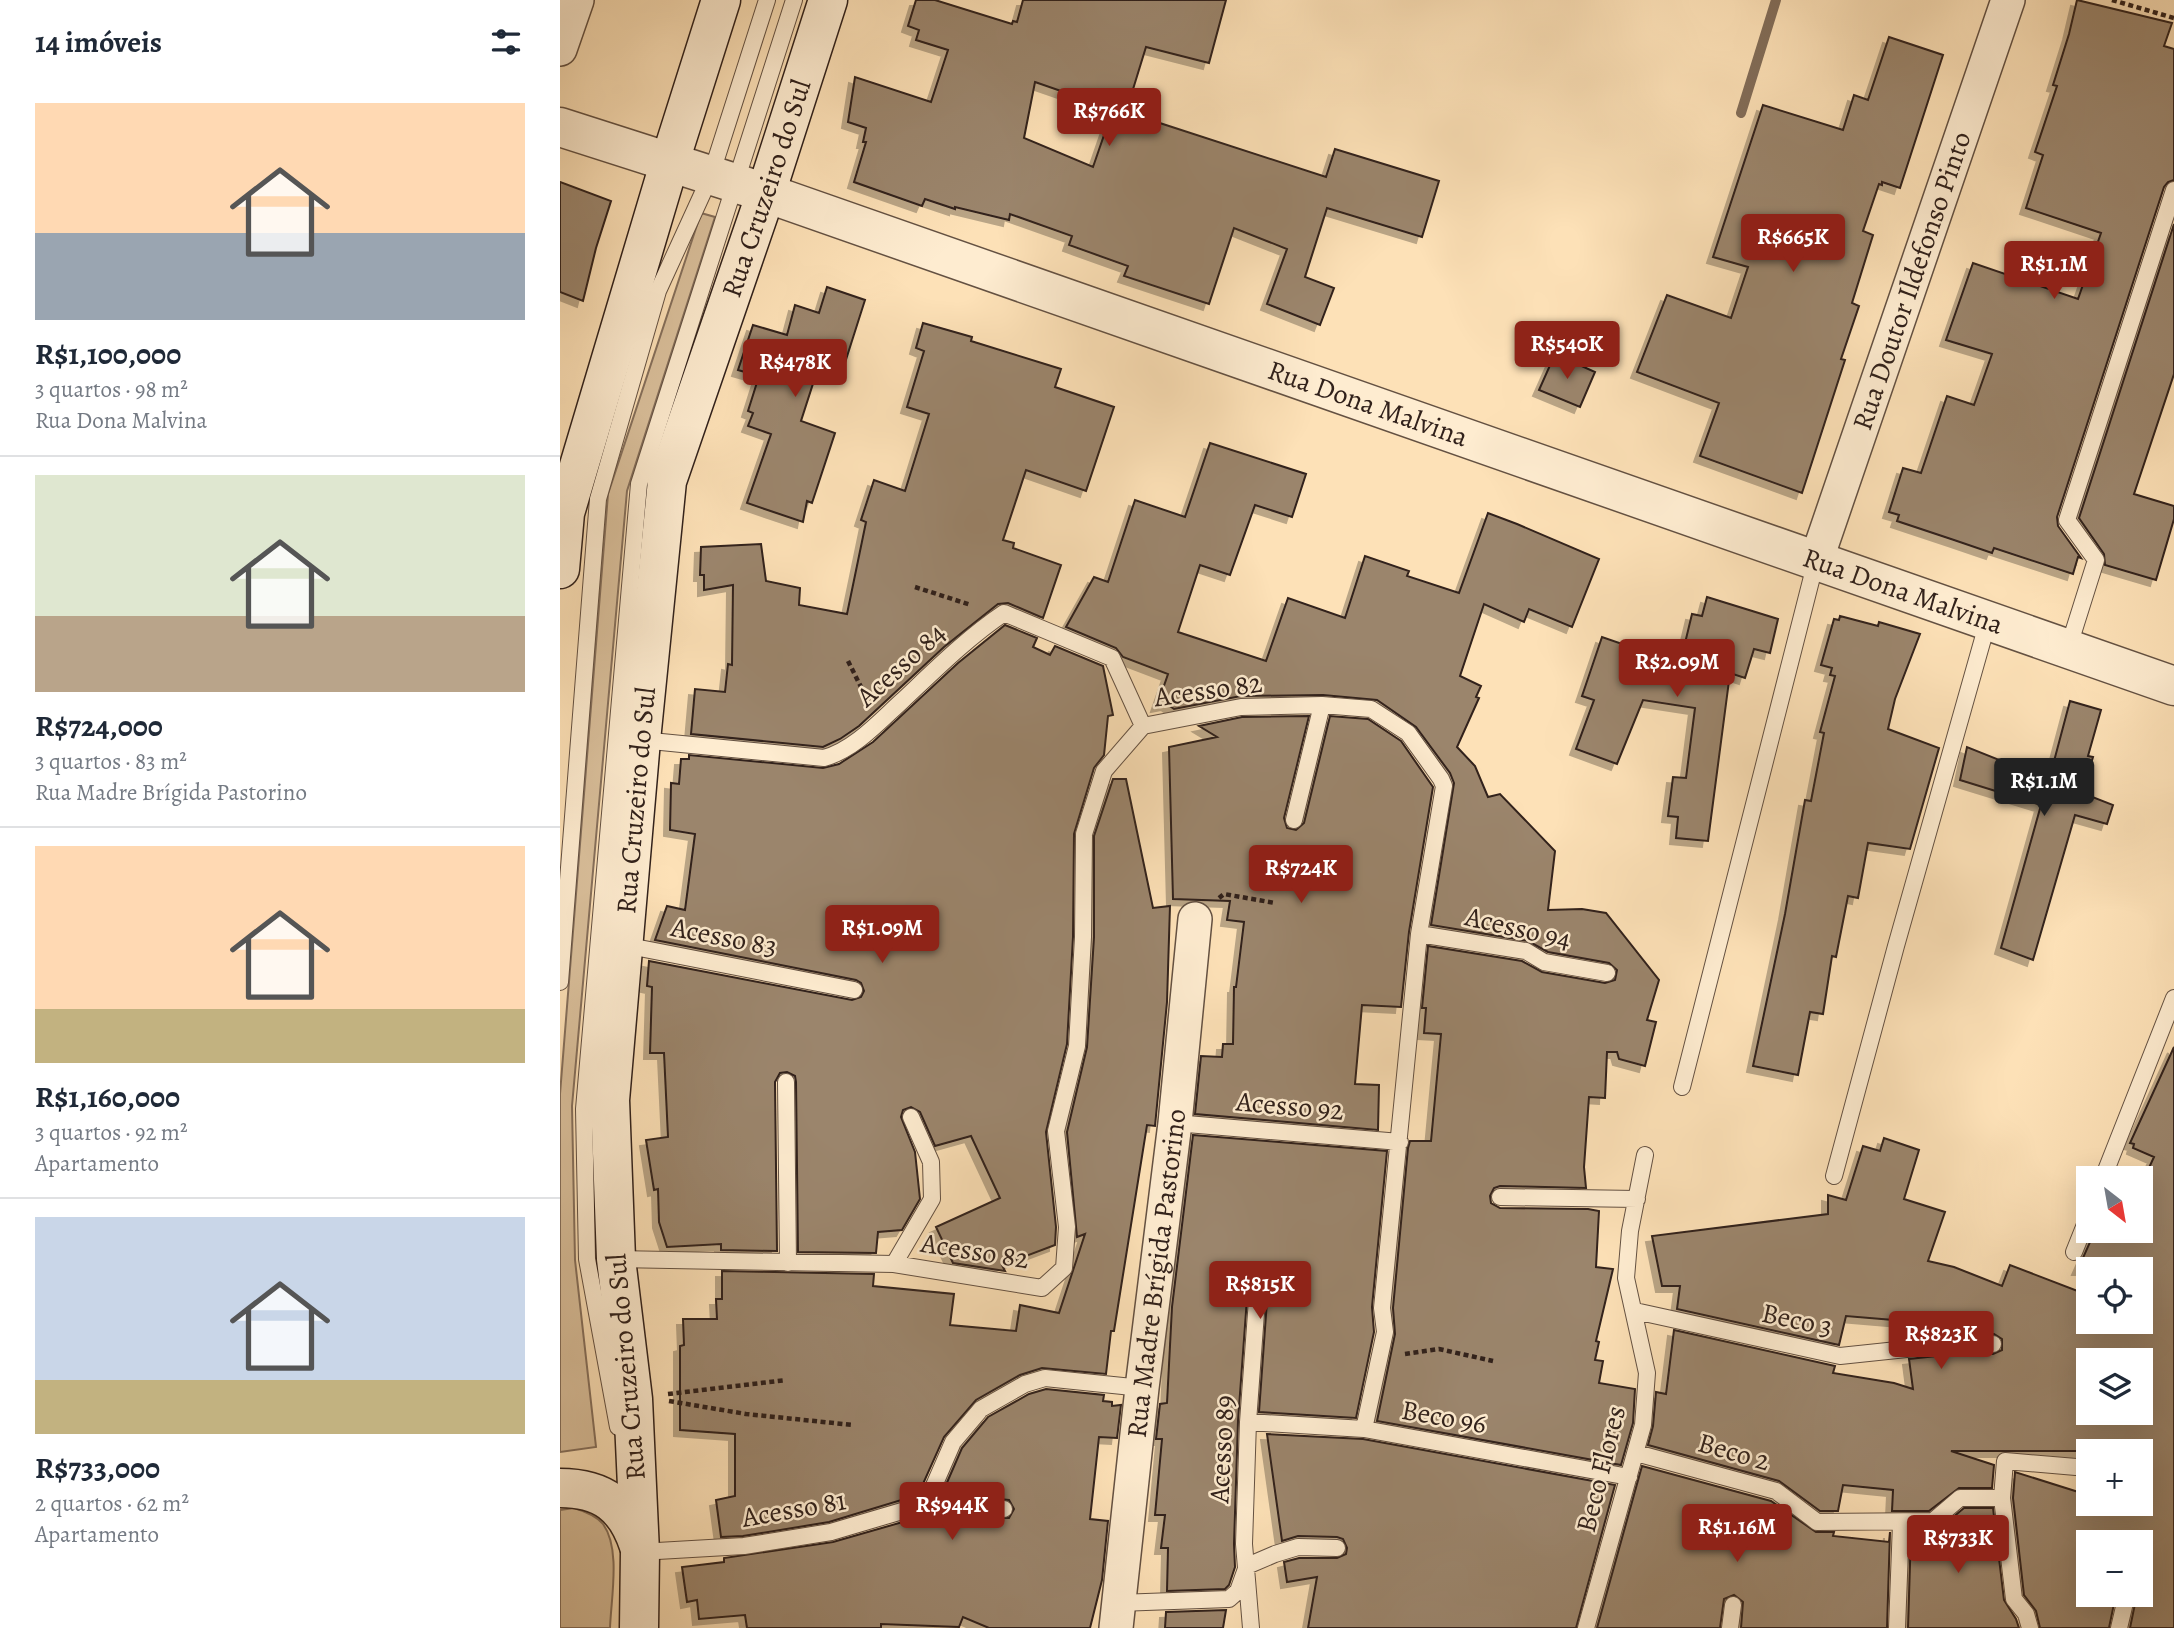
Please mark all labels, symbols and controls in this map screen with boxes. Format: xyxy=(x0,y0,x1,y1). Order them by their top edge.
text: 14 imóveis xyxy=(35,22,162,62)
icon: filters xyxy=(487,23,525,61)
street label: Rua Cruzeiro do Sul xyxy=(713,74,820,303)
pin: R$766K xyxy=(1052,88,1166,148)
text: R$766K xyxy=(1073,95,1145,126)
street label: Rua Doutor Ildefonso Pinto xyxy=(1843,127,1981,435)
icon: home xyxy=(217,149,343,275)
pin: R$665K xyxy=(1736,215,1850,274)
text: R$665K xyxy=(1757,221,1829,252)
pin: R$1.1M xyxy=(1997,242,2111,301)
text: R$1.1M xyxy=(2020,248,2088,279)
pin: R$540K xyxy=(1510,322,1624,381)
text: R$540K xyxy=(1531,328,1603,359)
text: R$1,100,000 xyxy=(35,334,181,374)
pin: R$478K xyxy=(738,340,852,399)
text: R$478K xyxy=(759,346,831,377)
street label: Rua Dona Malvina xyxy=(1263,351,1473,456)
text: 3 quartos · 98 m² xyxy=(35,374,188,405)
text: Rua Dona Malvina xyxy=(35,405,207,436)
icon: home xyxy=(217,521,343,647)
street label: Rua Dona Malvina xyxy=(1798,539,2008,644)
street label: Acesso 84 xyxy=(847,615,954,716)
pin: R$2.09M xyxy=(1612,640,1742,699)
text: R$2.09M xyxy=(1635,646,1719,677)
street label: Acesso 82 xyxy=(1150,664,1265,717)
street label: Rua Cruzeiro do Sul xyxy=(607,685,665,915)
text: R$724,000 xyxy=(35,706,163,746)
text: 3 quartos · 83 m² xyxy=(35,746,187,777)
pin: R$1.1M xyxy=(1987,758,2101,818)
text: R$1.1M xyxy=(2010,765,2078,796)
text: Rua Madre Brígida Pastorino xyxy=(35,777,307,808)
pin: R$724K xyxy=(1244,846,1358,905)
text: R$724K xyxy=(1265,852,1337,883)
icon: home xyxy=(217,892,343,1018)
street label: Acesso 94 xyxy=(1460,897,1575,959)
pin: R$1.09M xyxy=(817,906,947,965)
street label: Acesso 83 xyxy=(667,908,780,966)
text: R$1.09M xyxy=(841,912,923,943)
text: R$1,160,000 xyxy=(35,1077,180,1117)
street label: Acesso 92 xyxy=(1234,1082,1345,1130)
street label: Rua Madre Brígida Pastorino xyxy=(1118,1107,1195,1440)
text: 3 quartos · 92 m² xyxy=(35,1117,188,1148)
text: Apartamento xyxy=(35,1148,159,1179)
north arrow xyxy=(2076,1166,2152,1242)
map controls xyxy=(2076,1166,2153,1607)
street label: Acesso 82 xyxy=(917,1224,1032,1278)
street label: Rua Cruzeiro do Sul xyxy=(597,1252,655,1482)
button: locate xyxy=(2076,1257,2153,1334)
pin: R$815K xyxy=(1203,1262,1317,1321)
icon: home xyxy=(217,1263,343,1389)
text: R$815K xyxy=(1225,1268,1295,1299)
street label: Beco 3 xyxy=(1758,1294,1836,1346)
pin: R$823K xyxy=(1884,1312,1998,1371)
text: R$823K xyxy=(1905,1318,1977,1349)
button: layers xyxy=(2076,1348,2153,1425)
street label: Beco 96 xyxy=(1399,1391,1490,1443)
street label: Acesso 89 xyxy=(1200,1394,1244,1505)
street label: Beco Flores xyxy=(1567,1402,1635,1536)
street label: Beco 2 xyxy=(1694,1424,1774,1480)
button: + xyxy=(2076,1439,2153,1516)
text: R$733,000 xyxy=(35,1448,160,1488)
street label: Acesso 81 xyxy=(738,1481,849,1537)
pin: R$944K xyxy=(895,1482,1009,1542)
text: 2 quartos · 62 m² xyxy=(35,1488,189,1519)
text: R$944K xyxy=(916,1489,988,1520)
pin: R$1.16M xyxy=(1672,1504,1802,1564)
text: R$1.16M xyxy=(1698,1511,1776,1542)
pin: R$733K xyxy=(1901,1516,2015,1575)
text: Apartamento xyxy=(35,1519,159,1550)
text: R$733K xyxy=(1923,1522,1993,1553)
button: − xyxy=(2076,1530,2153,1607)

